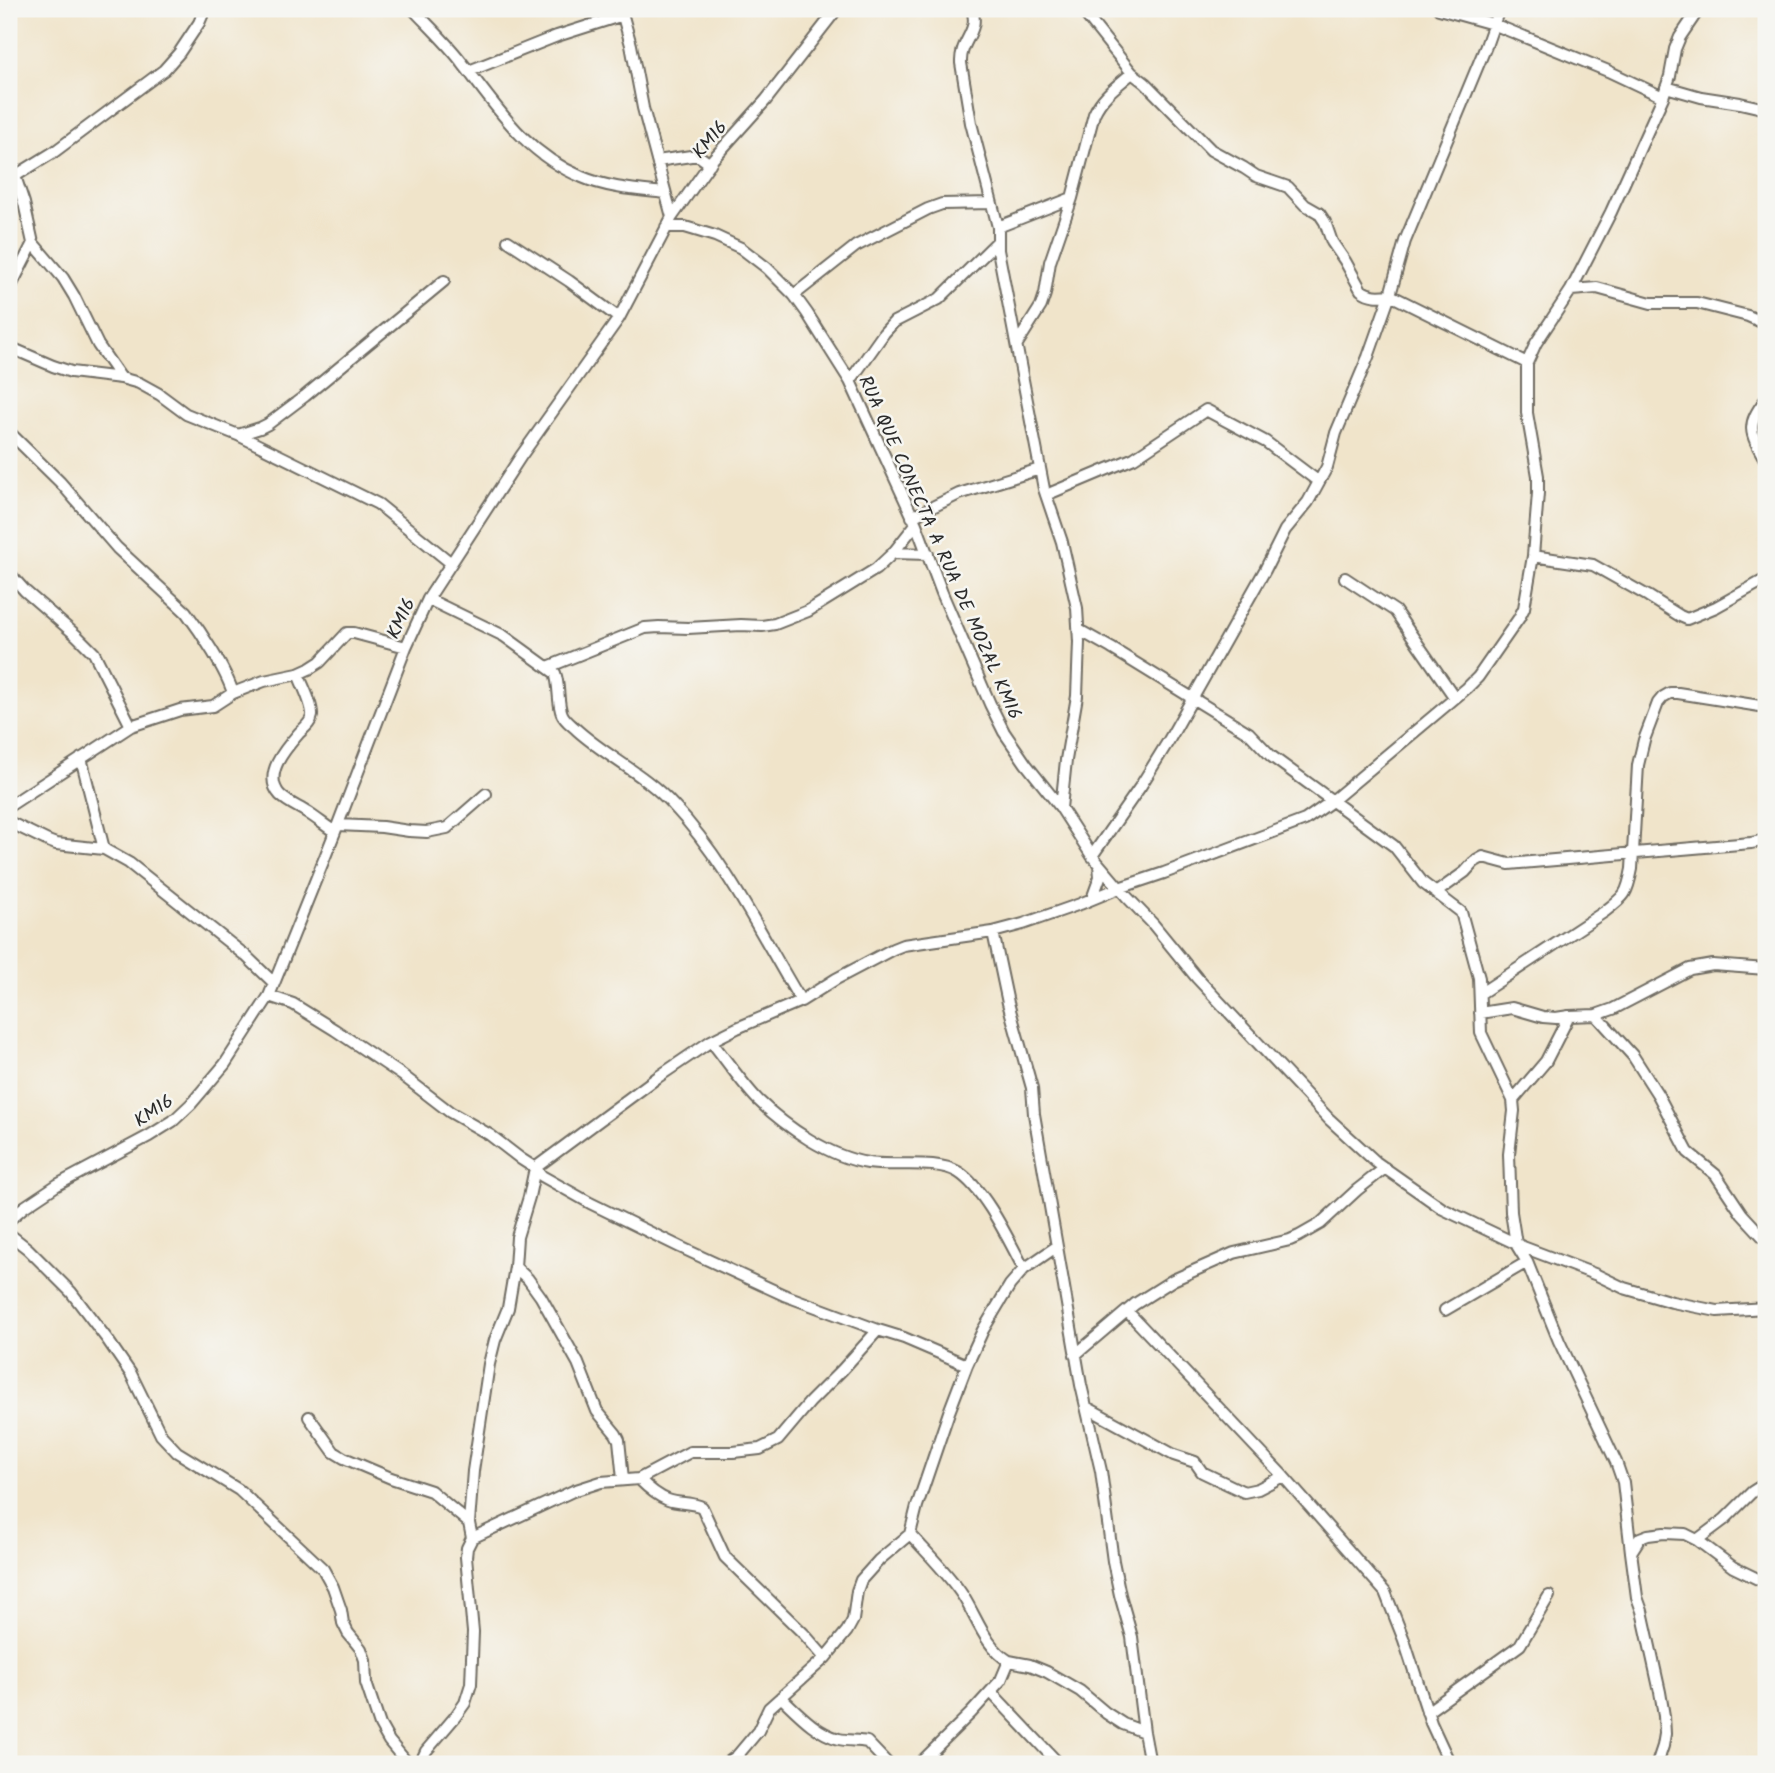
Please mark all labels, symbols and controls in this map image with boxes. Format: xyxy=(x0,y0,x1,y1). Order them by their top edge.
street label: KM16 xyxy=(685,114,736,166)
street label: RUA QUE CONECTA A RUA DE MOZAL KM16 xyxy=(849,371,1029,725)
street label: KM16 xyxy=(379,593,424,645)
street label: KM16 xyxy=(128,1087,180,1136)

